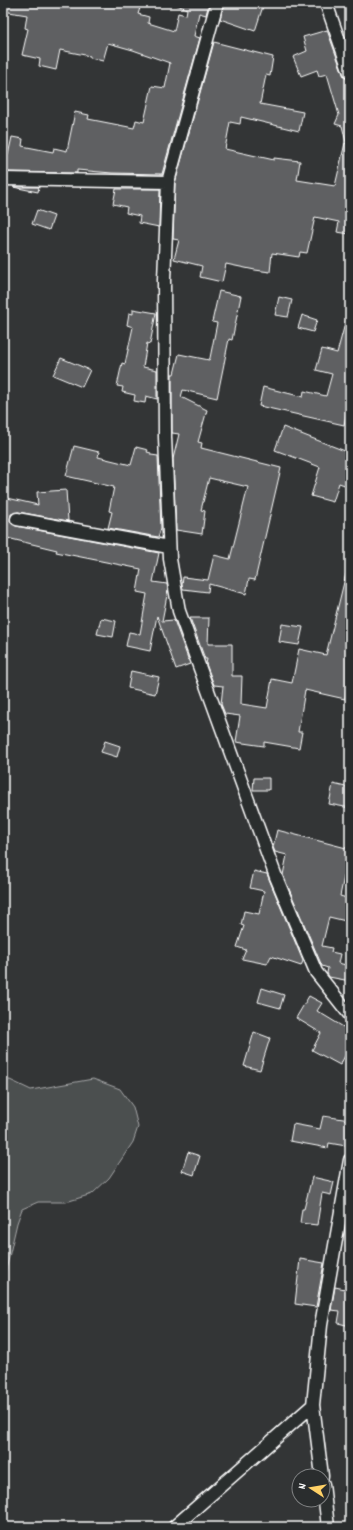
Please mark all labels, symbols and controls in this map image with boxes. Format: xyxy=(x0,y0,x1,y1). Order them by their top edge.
north arrow xyxy=(291,1468,331,1508)
text: N xyxy=(295,1481,312,1491)

